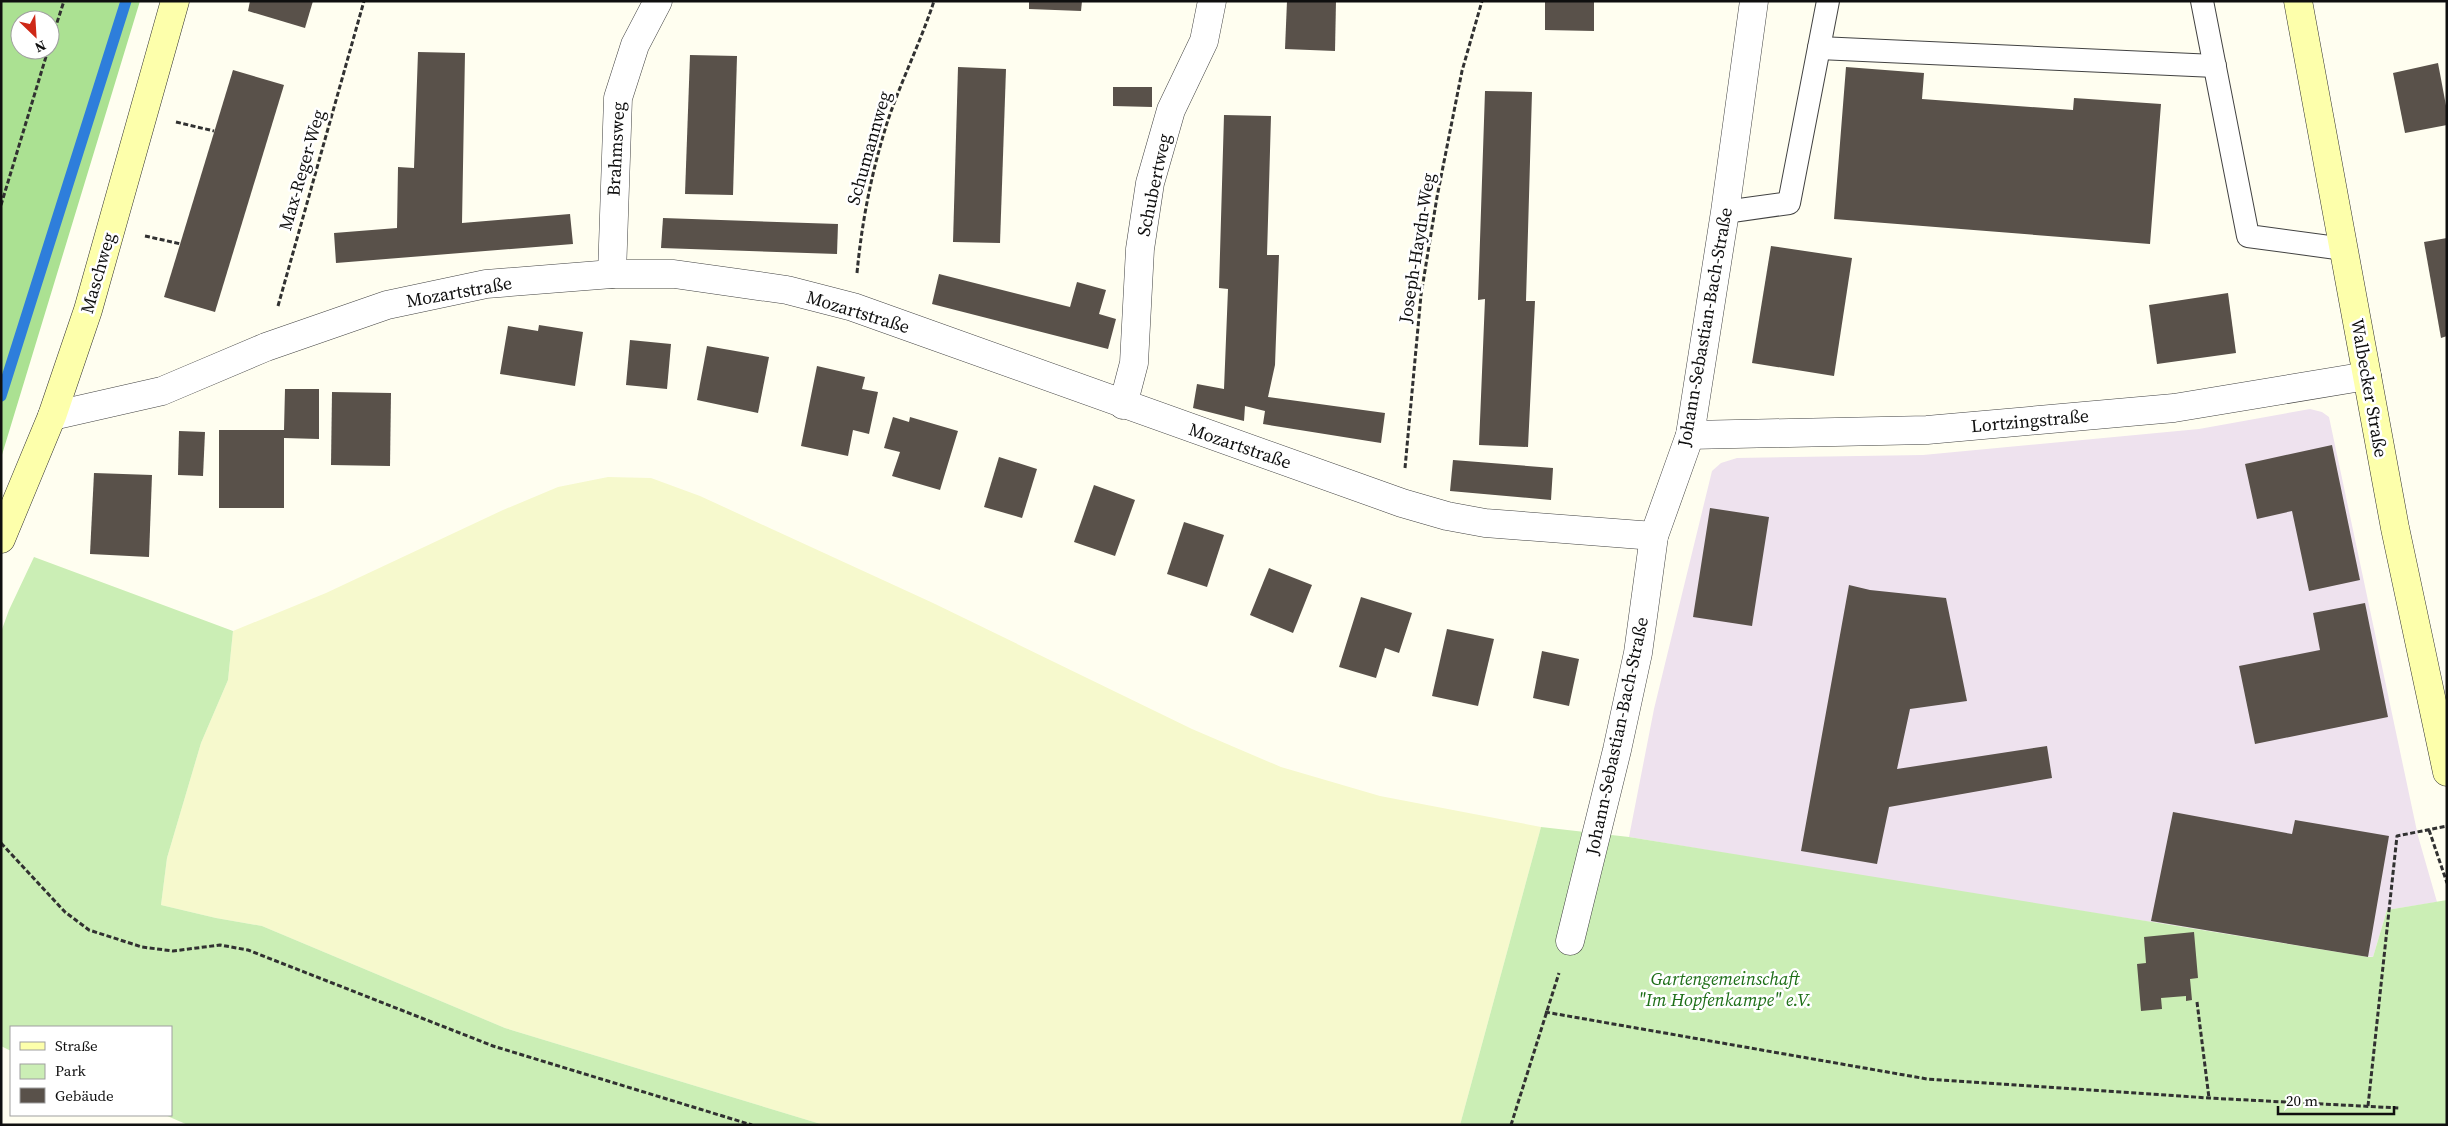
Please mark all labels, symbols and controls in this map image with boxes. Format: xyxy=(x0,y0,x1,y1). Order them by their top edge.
north arrow xyxy=(10,10,60,60)
text: N xyxy=(32,36,49,58)
street label: Schumannweg xyxy=(840,88,897,208)
street label: Brahmsweg xyxy=(601,101,630,197)
street label: Max-Reger-Weg xyxy=(272,106,331,233)
street label: Schubertweg xyxy=(1130,131,1177,239)
street label: Joseph-Haydn-Weg xyxy=(1392,171,1441,326)
street label: Johann-Sebastian-Bach-Straße xyxy=(1671,205,1738,450)
street label: Maschweg xyxy=(74,229,121,317)
street label: Mozartstraße xyxy=(404,270,514,313)
street label: Mozartstraße xyxy=(803,284,913,339)
street label: Walbecker Straße xyxy=(2345,317,2394,459)
street label: Lortzingstraße xyxy=(1970,403,2090,438)
street label: Mozartstraße xyxy=(1186,416,1295,475)
street label: Johann-Sebastian-Bach-Straße xyxy=(1579,615,1654,858)
park label: Gartengemeinschaft "Im Hopfenkampe" e.V. xyxy=(1638,966,1812,1012)
legend xyxy=(10,1026,172,1116)
text: Straße xyxy=(55,1035,98,1056)
text: Park xyxy=(55,1060,87,1081)
scale bar xyxy=(2278,1084,2394,1116)
text: Gebäude xyxy=(55,1085,114,1106)
text: 20 m xyxy=(2286,1090,2318,1111)

